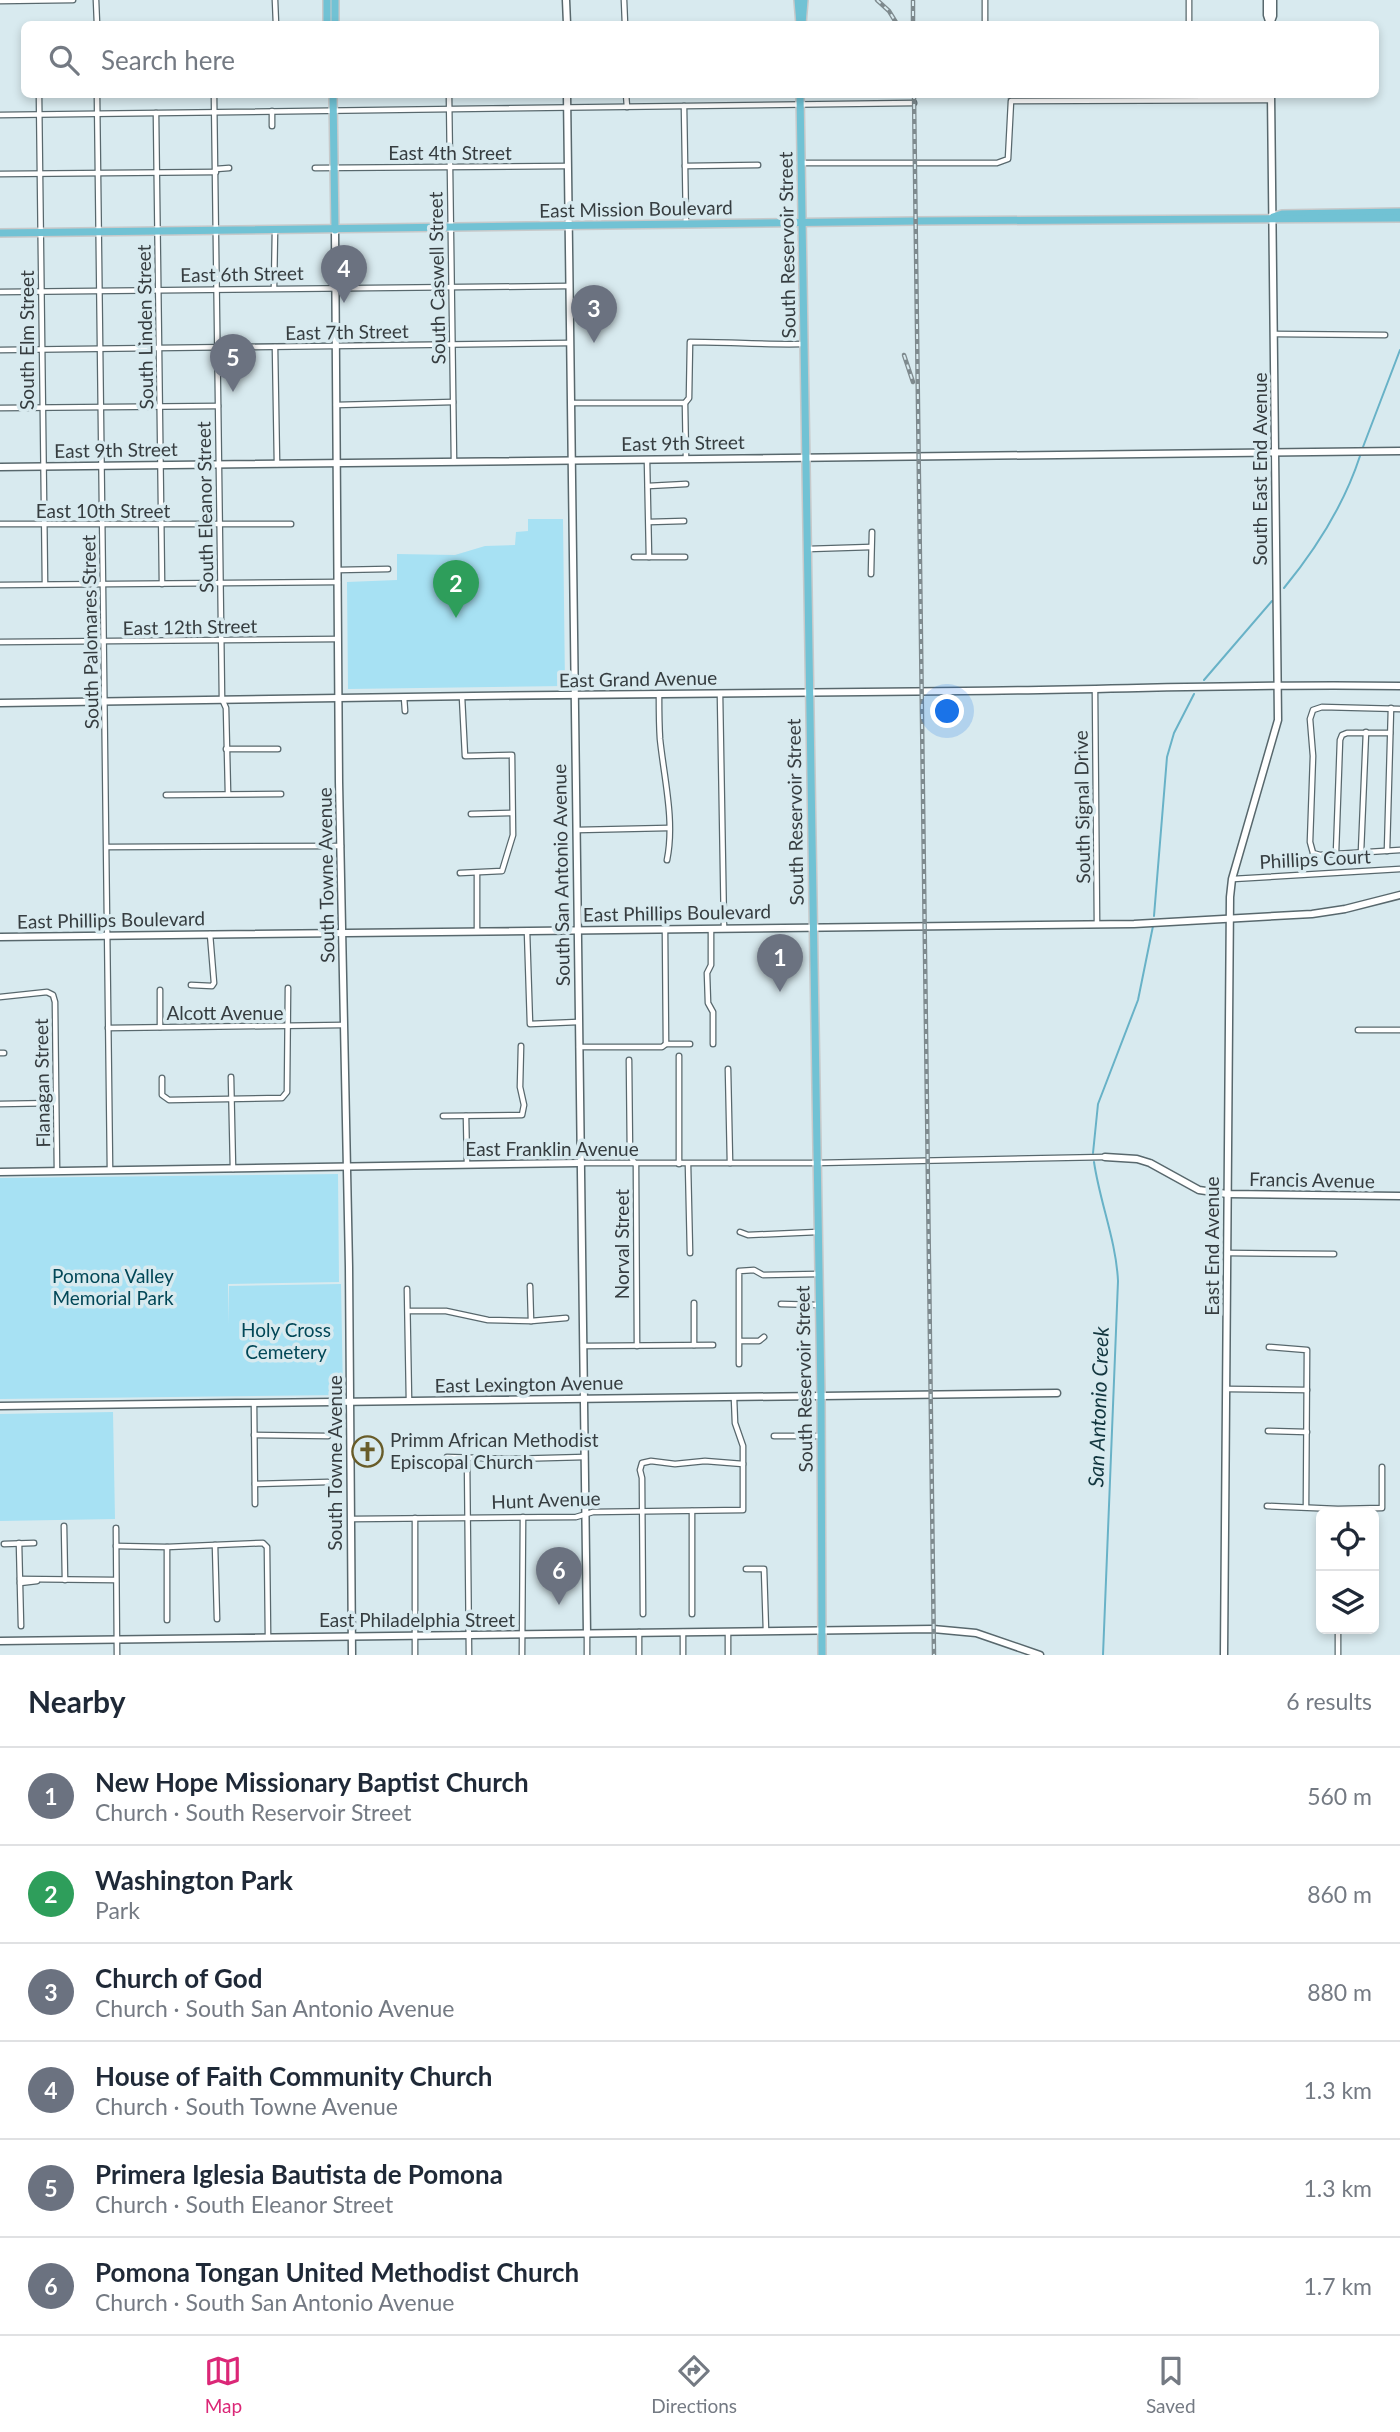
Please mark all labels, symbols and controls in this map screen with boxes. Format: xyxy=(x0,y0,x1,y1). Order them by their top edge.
search box xyxy=(21,21,1379,98)
icon: search xyxy=(45,41,83,79)
text: Search here xyxy=(101,44,235,76)
street label: East 4th Street xyxy=(388,141,512,164)
street label: South Reservoir Street xyxy=(773,151,800,339)
street label: South Caswell Street xyxy=(423,191,450,365)
street label: East Mission Boulevard xyxy=(539,195,733,222)
street label: South Linden Street xyxy=(132,244,157,410)
pin: 4 xyxy=(321,245,367,303)
street label: East 6th Street xyxy=(180,261,304,286)
street label: South Elm Street xyxy=(15,270,38,410)
pin: 3 xyxy=(571,285,617,343)
street label: East 7th Street xyxy=(285,319,409,344)
pin: 5 xyxy=(210,334,256,392)
street label: South East End Avenue xyxy=(1248,372,1271,566)
street label: South Eleanor Street xyxy=(192,421,217,593)
street label: East 9th Street xyxy=(621,430,745,455)
street label: East 9th Street xyxy=(54,437,178,462)
street label: East 10th Street xyxy=(36,499,170,522)
street label: South Palomares Street xyxy=(76,534,103,729)
pin: 2 xyxy=(433,560,479,618)
street label: East 12th Street xyxy=(123,614,258,639)
street label: East Grand Avenue xyxy=(559,666,717,691)
your location xyxy=(930,694,964,728)
street label: South Reservoir Street xyxy=(781,718,808,906)
street label: South Signal Drive xyxy=(1069,730,1094,884)
street label: South San Antonio Avenue xyxy=(547,764,574,986)
street label: South Towne Avenue xyxy=(312,787,339,963)
street label: Phillips Court xyxy=(1259,844,1371,873)
street label: East Phillips Boulevard xyxy=(583,899,771,926)
street label: East Phillips Boulevard xyxy=(17,906,205,933)
pin: 1 xyxy=(757,934,803,992)
street label: Alcott Avenue xyxy=(167,1001,283,1024)
street label: Flanagan Street xyxy=(29,1018,54,1148)
street label: East Franklin Avenue xyxy=(465,1137,639,1160)
street label: Francis Avenue xyxy=(1249,1167,1375,1192)
street label: East End Avenue xyxy=(1200,1176,1223,1316)
street label: Norval Street xyxy=(610,1189,633,1299)
park label: Pomona Valley Memorial Park xyxy=(52,1264,174,1309)
street label: South Reservoir Street xyxy=(790,1285,817,1473)
park label: Holy Cross Cemetery xyxy=(241,1318,331,1363)
water label: San Antonio Creek xyxy=(1082,1325,1113,1488)
street label: East Lexington Avenue xyxy=(434,1370,624,1397)
street label: South Towne Avenue xyxy=(323,1375,346,1551)
place label: Primm African Methodist Episcopal Church xyxy=(390,1428,599,1473)
church icon: Primm African Methodist Episcopal Church xyxy=(350,1434,384,1468)
street label: Hunt Avenue xyxy=(491,1486,601,1513)
map controls xyxy=(1316,1508,1379,1634)
button: locate xyxy=(1316,1508,1379,1571)
pin: 6 xyxy=(536,1547,582,1605)
button: layers xyxy=(1316,1571,1379,1634)
street label: East Philadelphia Street xyxy=(319,1608,515,1631)
text: Nearby xyxy=(28,1683,126,1719)
text: 6 results xyxy=(1286,1687,1372,1715)
text: New Hope Missionary Baptist Church xyxy=(95,1766,529,1798)
text: 1 xyxy=(44,1782,58,1810)
text: 560 m xyxy=(1307,1782,1372,1810)
text: Church · South Reservoir Street xyxy=(95,1798,411,1826)
text: Washington Park xyxy=(95,1864,293,1896)
text: 2 xyxy=(44,1880,58,1908)
text: 860 m xyxy=(1307,1880,1372,1908)
text: Park xyxy=(95,1896,140,1924)
text: Church of God xyxy=(95,1962,263,1994)
text: 3 xyxy=(44,1978,58,2006)
text: 880 m xyxy=(1307,1978,1372,2006)
text: Church · South San Antonio Avenue xyxy=(95,1994,455,2022)
text: House of Faith Community Church xyxy=(95,2060,492,2092)
text: 4 xyxy=(44,2076,58,2104)
text: 1.3 km xyxy=(1303,2076,1372,2104)
text: Church · South Towne Avenue xyxy=(95,2092,398,2120)
text: Primera Iglesia Bautista de Pomona xyxy=(95,2158,503,2190)
text: 5 xyxy=(44,2174,58,2202)
text: 1.3 km xyxy=(1303,2174,1372,2202)
text: Church · South Eleanor Street xyxy=(95,2190,393,2218)
text: Pomona Tongan United Methodist Church xyxy=(95,2256,579,2288)
text: 6 xyxy=(44,2272,58,2300)
text: 1.7 km xyxy=(1303,2272,1372,2300)
text: Church · South San Antonio Avenue xyxy=(95,2288,455,2316)
tab: Map xyxy=(204,2352,242,2417)
tab: Directions xyxy=(651,2352,737,2417)
tab: Saved xyxy=(1146,2352,1196,2417)

